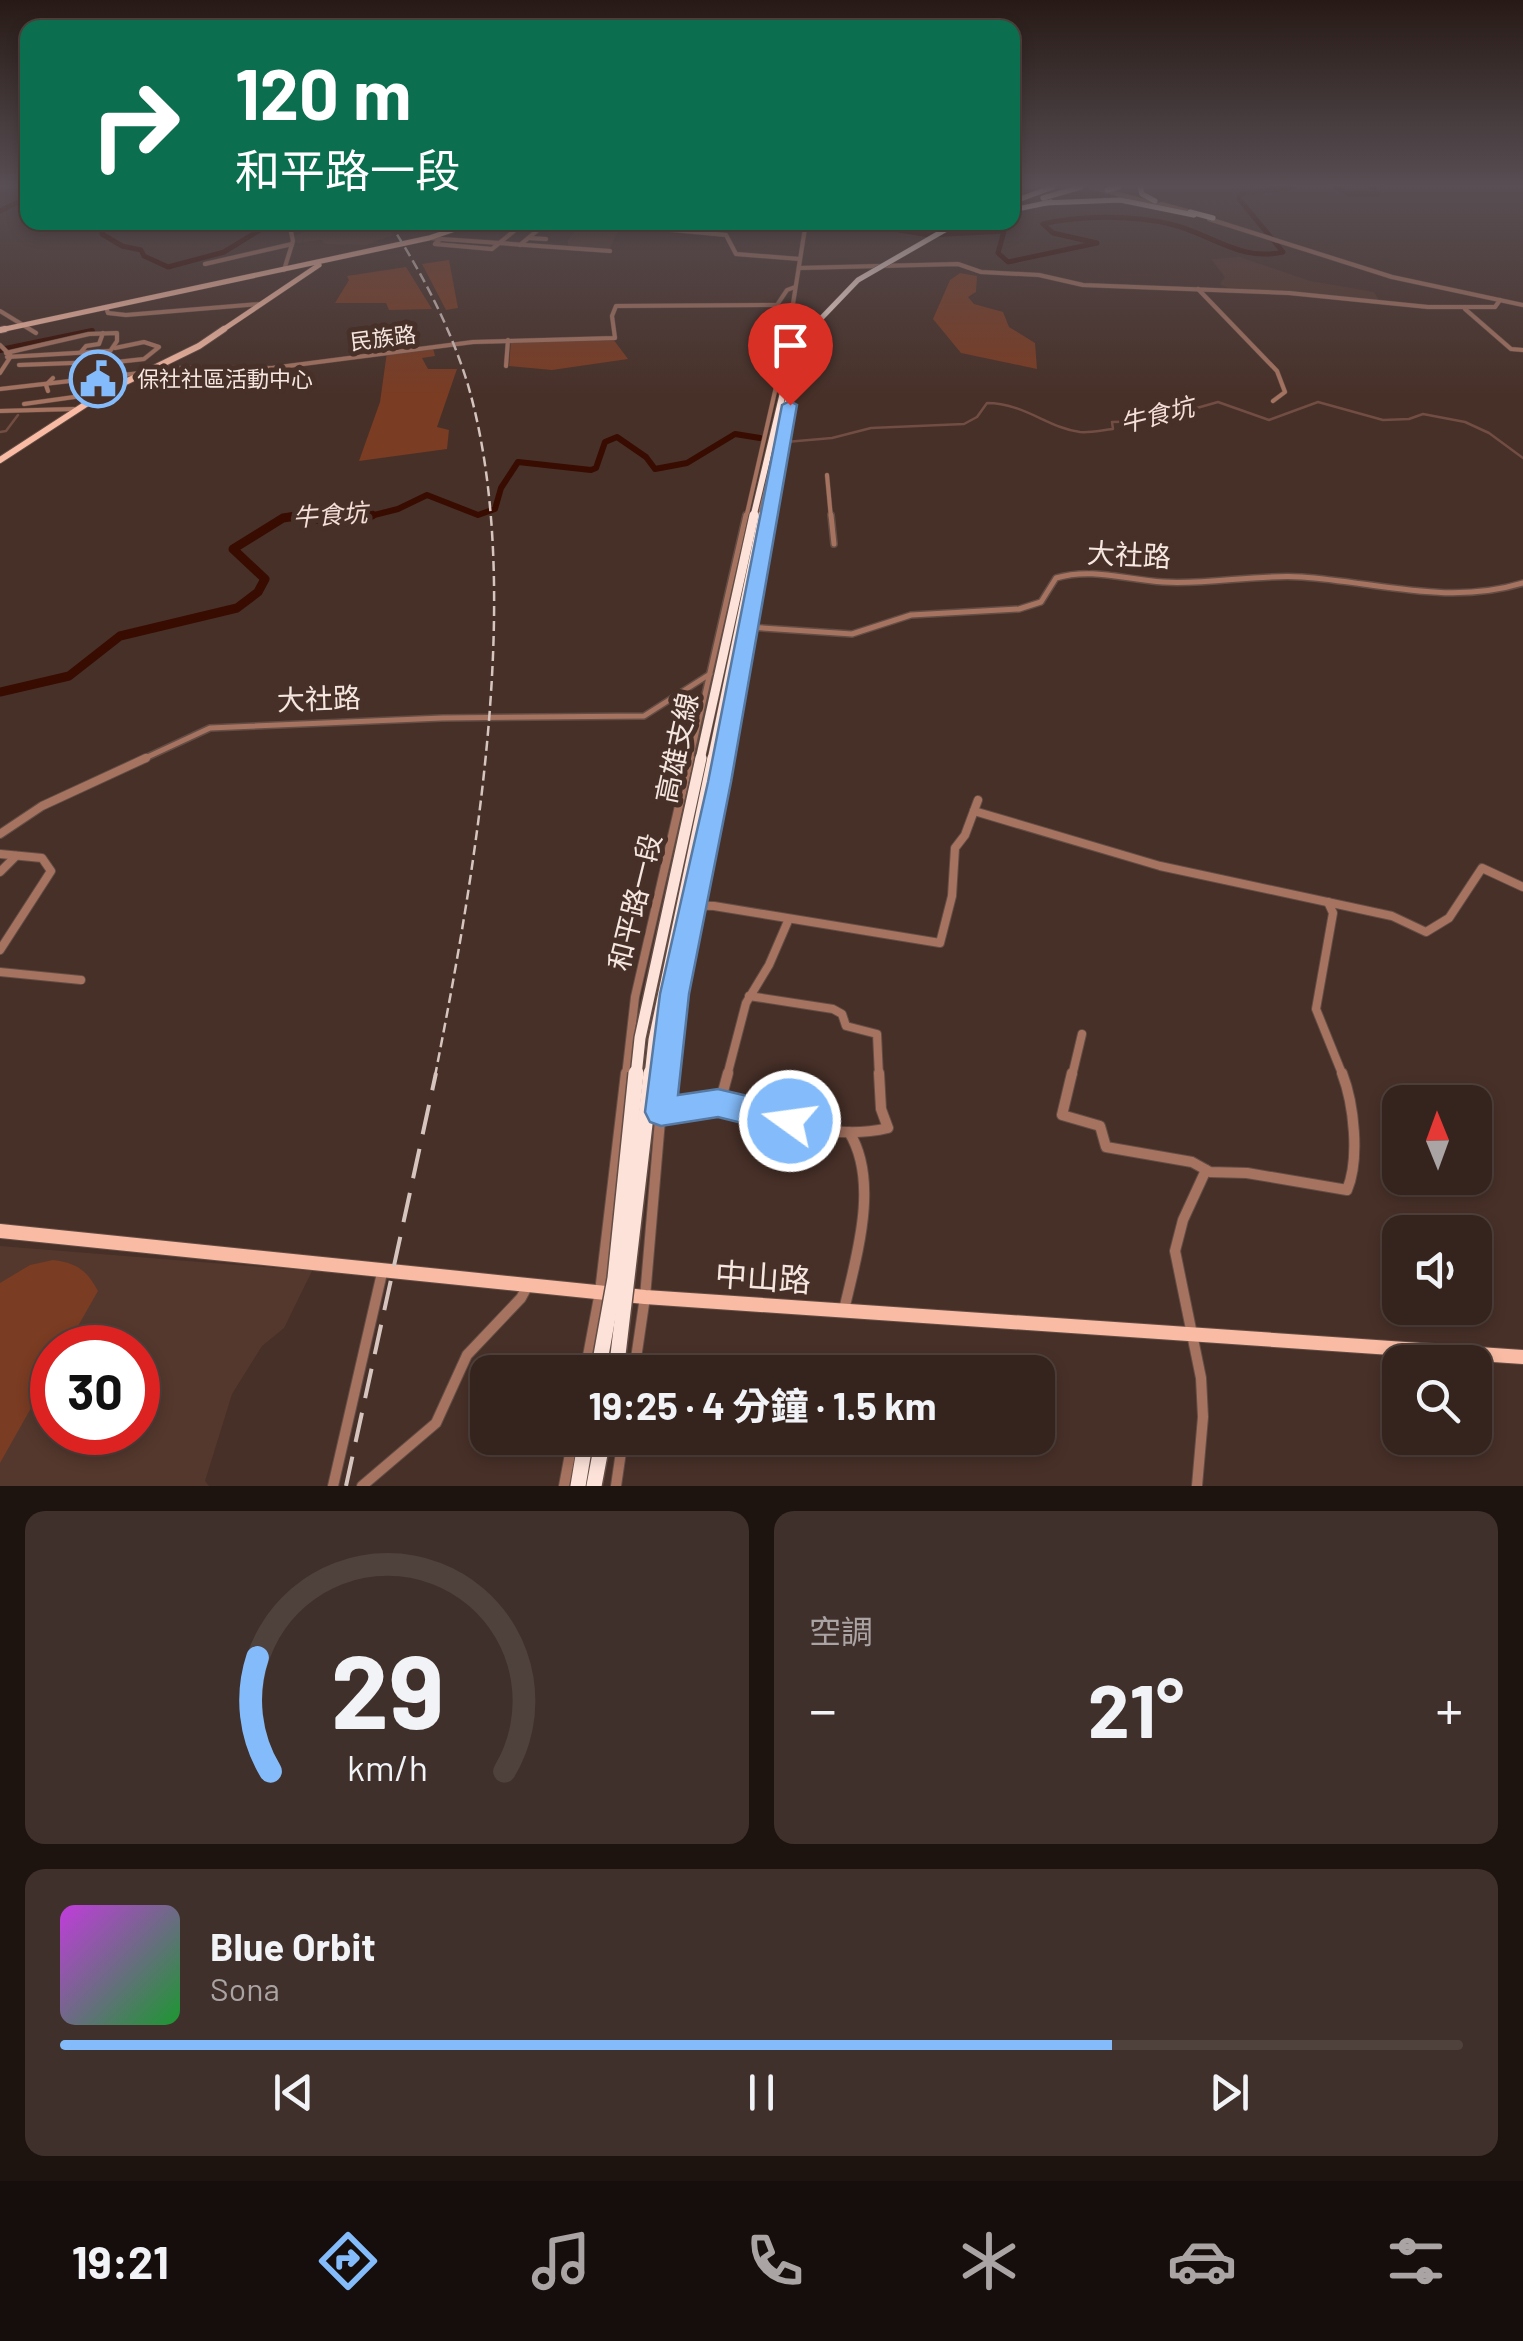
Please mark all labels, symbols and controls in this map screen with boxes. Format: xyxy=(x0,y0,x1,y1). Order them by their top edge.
text: 120 m xyxy=(235,50,411,134)
icon: right xyxy=(70,60,200,190)
text: 和平路一段 xyxy=(235,142,460,196)
pin xyxy=(748,303,833,406)
icon: arrive xyxy=(763,318,818,373)
street label: 民族路 xyxy=(349,320,417,354)
public building icon: 保社社區活動中心 xyxy=(68,349,128,409)
place label: 保社社區活動中心 xyxy=(137,365,313,391)
water label: 牛食坑 xyxy=(1117,389,1201,438)
water label: 牛食坑 xyxy=(291,496,372,532)
street label: 大社路 xyxy=(1086,535,1172,573)
street label: 大社路 xyxy=(276,680,362,716)
street label: 高雄支線 xyxy=(648,689,704,806)
street label: 和平路一段 xyxy=(601,830,667,974)
position arrow xyxy=(738,1069,842,1173)
north arrow xyxy=(1382,1085,1492,1195)
map controls xyxy=(1382,1085,1492,1455)
button: sound xyxy=(1382,1215,1492,1325)
street label: 中山路 xyxy=(714,1254,812,1298)
speed limit sign: 30 xyxy=(30,1325,160,1455)
button: search xyxy=(1382,1345,1492,1455)
text: 19:25 · 4 分鐘 · 1.5 km xyxy=(589,1382,936,1428)
text: 空調 xyxy=(809,1611,873,1649)
text: 29 xyxy=(330,1625,444,1750)
text: 21° xyxy=(1088,1663,1184,1753)
text: − xyxy=(809,1675,837,1741)
text: + xyxy=(1435,1675,1463,1741)
text: km/h xyxy=(347,1745,427,1788)
text: Blue Orbit xyxy=(210,1923,376,1969)
text: Sona xyxy=(210,1969,280,2007)
icon: previous xyxy=(266,2065,321,2120)
icon: pause xyxy=(734,2065,789,2120)
icon: next xyxy=(1202,2065,1257,2120)
icon: directions xyxy=(313,2226,383,2296)
icon: music xyxy=(526,2226,596,2296)
icon: phone xyxy=(740,2226,810,2296)
icon: climate xyxy=(954,2226,1024,2296)
icon: car xyxy=(1167,2226,1237,2296)
icon: filters xyxy=(1381,2226,1451,2296)
text: 19:21 xyxy=(72,2234,169,2288)

